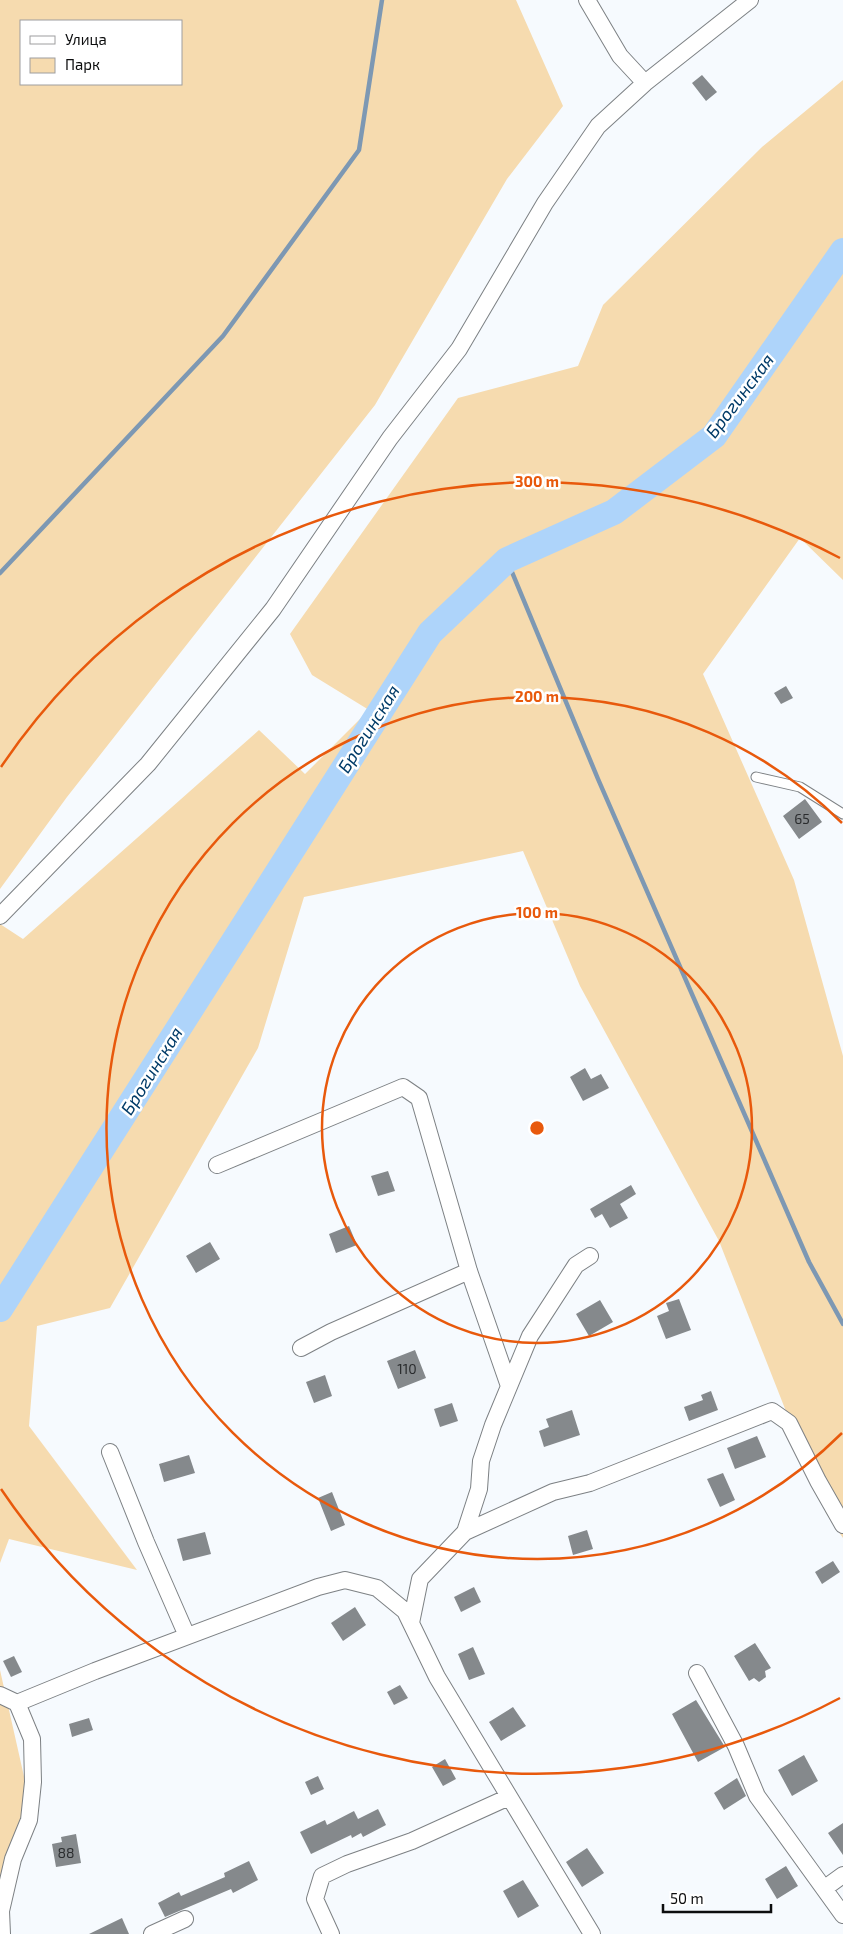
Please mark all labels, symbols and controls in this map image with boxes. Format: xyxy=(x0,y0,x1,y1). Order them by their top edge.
legend xyxy=(20,20,182,85)
text: Улица xyxy=(65,30,107,48)
text: Парк xyxy=(65,55,100,73)
water label: Брогинская xyxy=(700,349,778,442)
text: 300 m xyxy=(515,472,559,490)
water label: Брогинская xyxy=(332,680,404,777)
text: 200 m xyxy=(515,687,559,705)
house number: 65 xyxy=(794,810,810,827)
text: 100 m xyxy=(516,903,558,921)
water label: Брогинская xyxy=(115,1022,187,1119)
centre of rings xyxy=(528,1119,546,1137)
house number: 110 xyxy=(397,1360,417,1377)
house number: 88 xyxy=(58,1844,75,1861)
scale bar xyxy=(663,1882,770,1914)
text: 50 m xyxy=(670,1889,704,1907)

